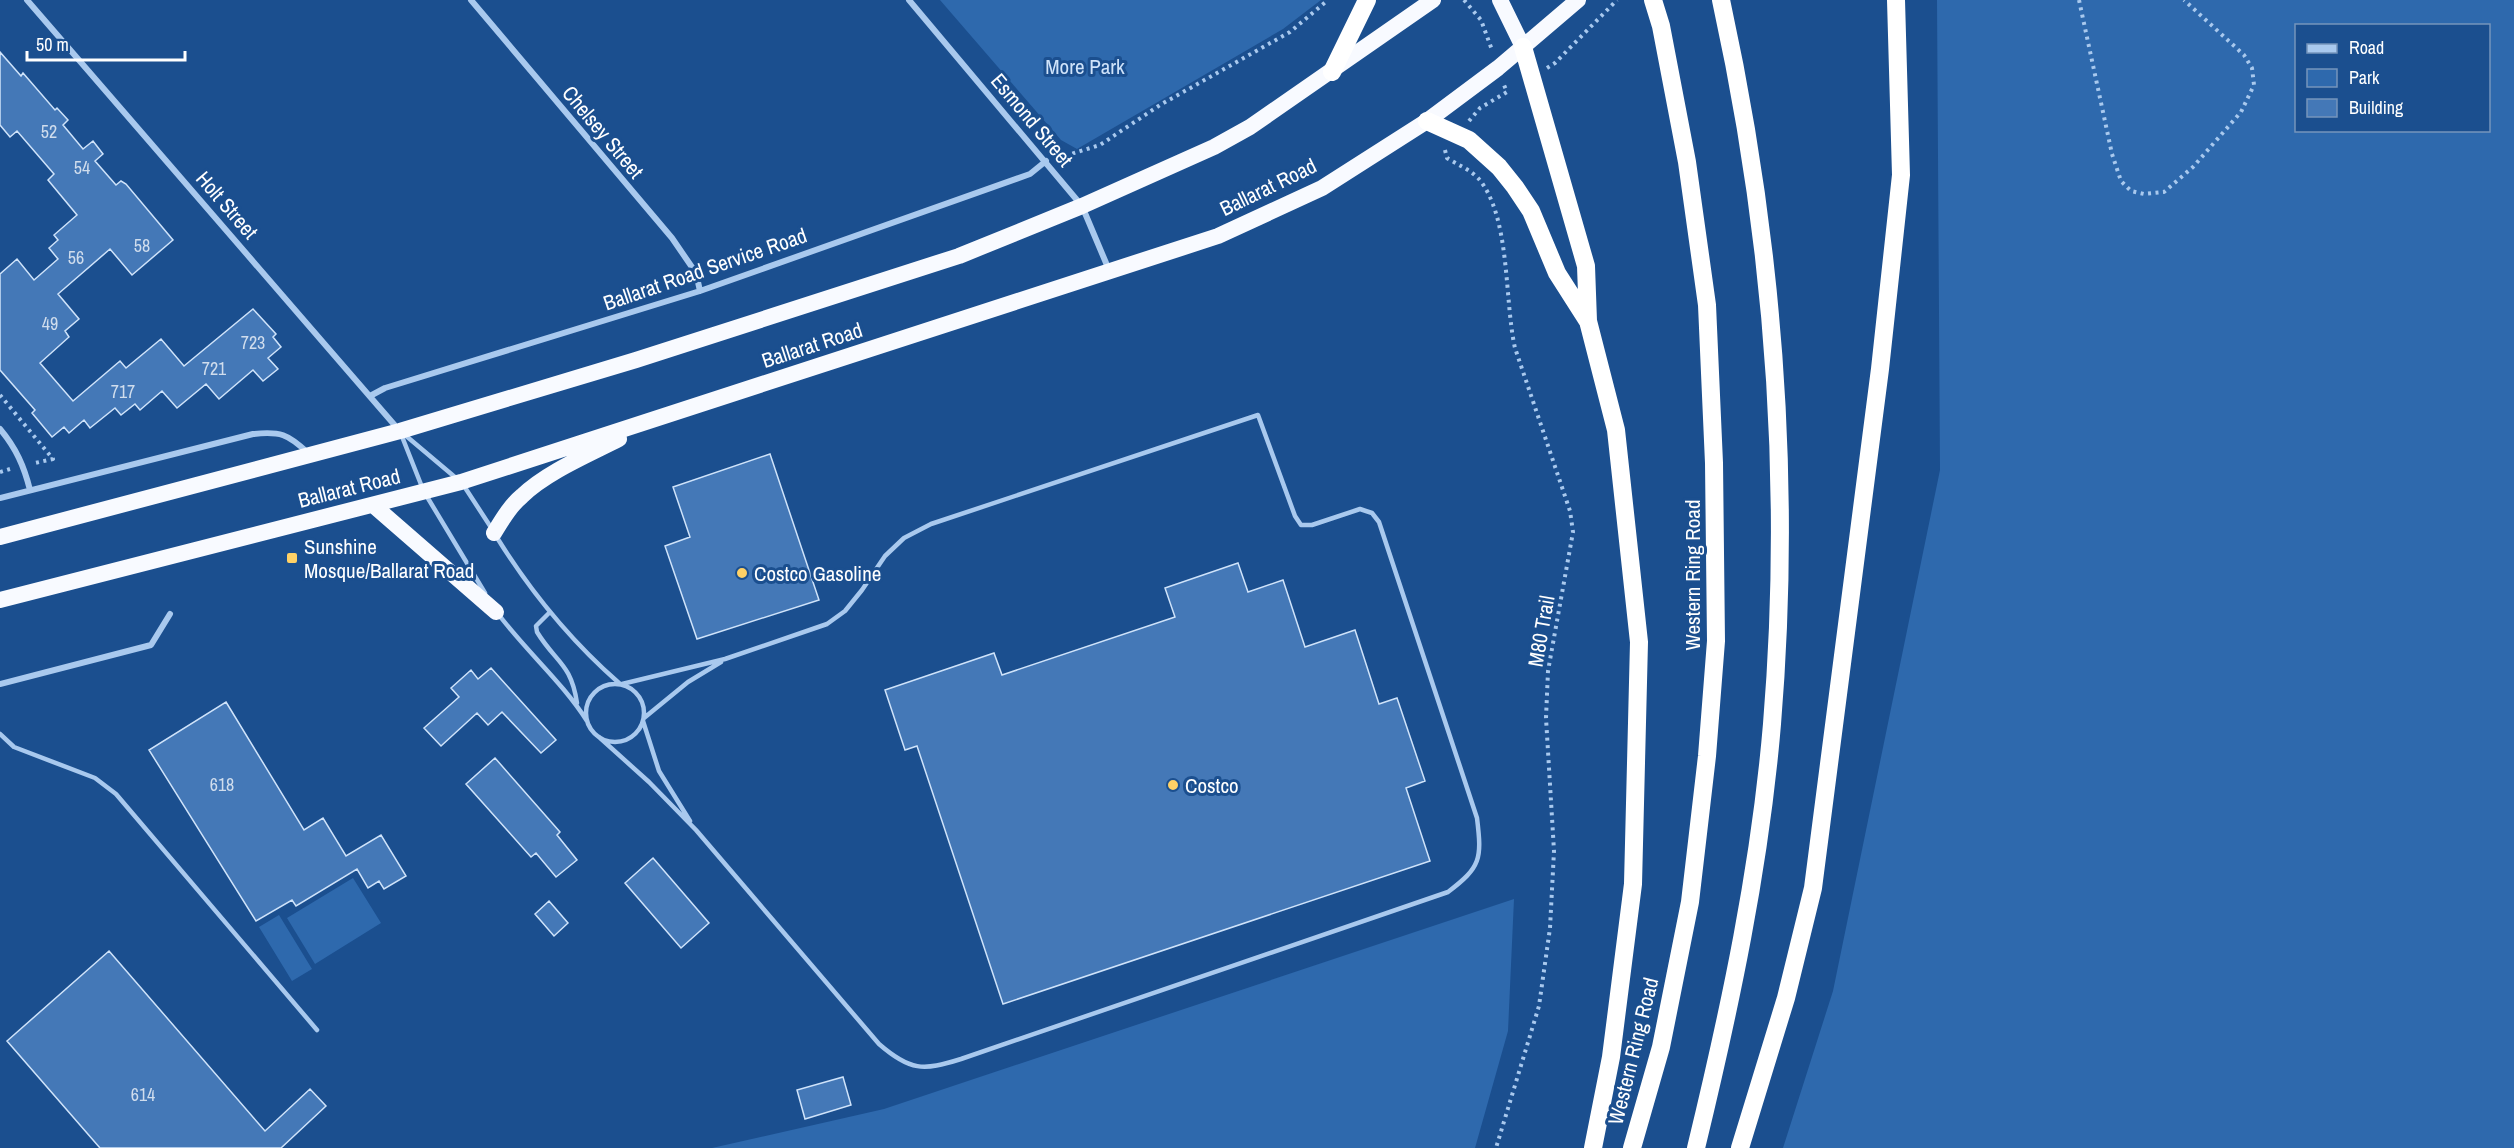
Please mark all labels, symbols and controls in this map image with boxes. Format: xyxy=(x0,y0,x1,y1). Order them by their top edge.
scale bar xyxy=(27,24,184,62)
legend xyxy=(2295,24,2490,132)
text: 50 m xyxy=(36,32,69,57)
text: Road xyxy=(2349,35,2384,60)
park label: More Park xyxy=(1045,52,1125,81)
text: Park xyxy=(2349,65,2380,90)
street label: Esmond Street xyxy=(984,67,1080,173)
street label: Chelsey Street xyxy=(556,79,651,185)
text: Building xyxy=(2349,95,2404,120)
house number: 52 xyxy=(41,119,57,144)
street label: Ballarat Road xyxy=(1215,151,1321,223)
house number: 54 xyxy=(74,155,90,180)
street label: Holt Street xyxy=(189,165,265,245)
street label: Ballarat Road Service Road xyxy=(599,221,811,317)
house number: 58 xyxy=(134,233,150,258)
house number: 56 xyxy=(68,245,84,270)
house number: 49 xyxy=(42,311,58,336)
street label: Ballarat Road xyxy=(758,315,866,375)
house number: 723 xyxy=(241,330,265,355)
house number: 721 xyxy=(202,356,227,381)
house number: 717 xyxy=(111,379,135,404)
street label: Ballarat Road xyxy=(295,461,403,515)
street label: Western Ring Road xyxy=(1678,500,1707,650)
place label: Sunshine Mosque/Ballarat Road xyxy=(304,532,474,585)
marker: Sunshine Mosque/Ballarat Road xyxy=(285,551,299,565)
place label: Costco Gasoline xyxy=(754,559,881,588)
marker: Costco Gasoline xyxy=(735,566,749,580)
street label: M80 Trail xyxy=(1520,593,1562,669)
place label: Costco xyxy=(1185,771,1239,800)
house number: 618 xyxy=(210,772,234,797)
marker: Costco xyxy=(1166,778,1180,792)
street label: Western Ring Road xyxy=(1601,974,1665,1128)
house number: 614 xyxy=(131,1082,155,1107)

